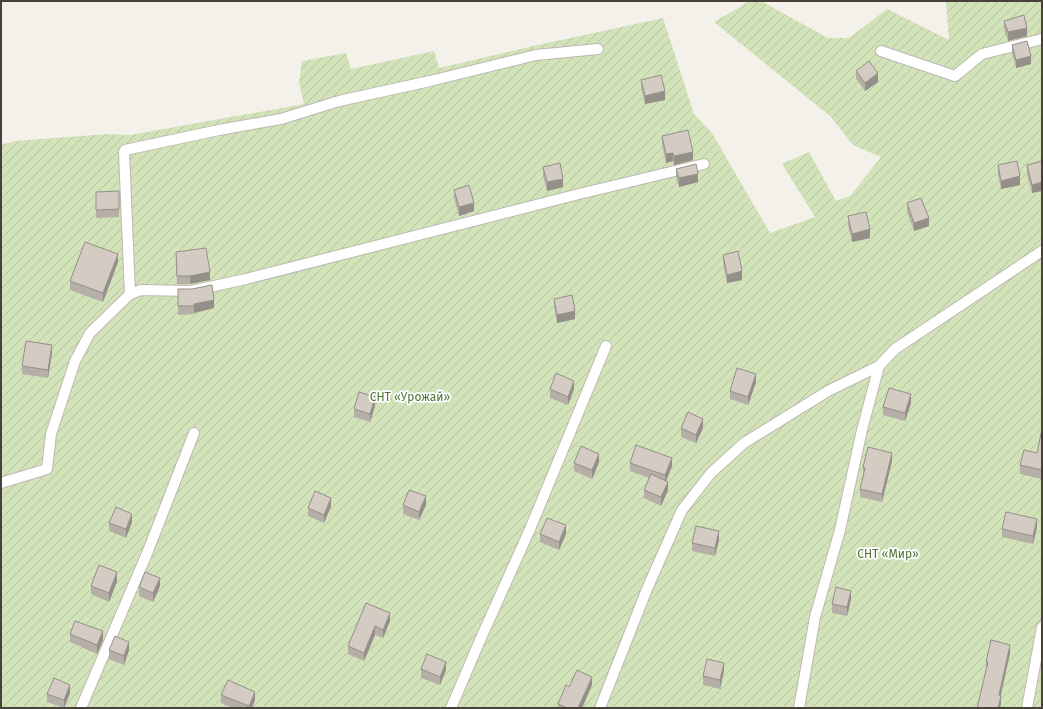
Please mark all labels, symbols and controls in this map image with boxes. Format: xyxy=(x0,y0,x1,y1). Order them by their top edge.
park label: СНТ «Урожай» xyxy=(370,390,451,404)
park label: СНТ «Мир» xyxy=(857,547,919,561)

